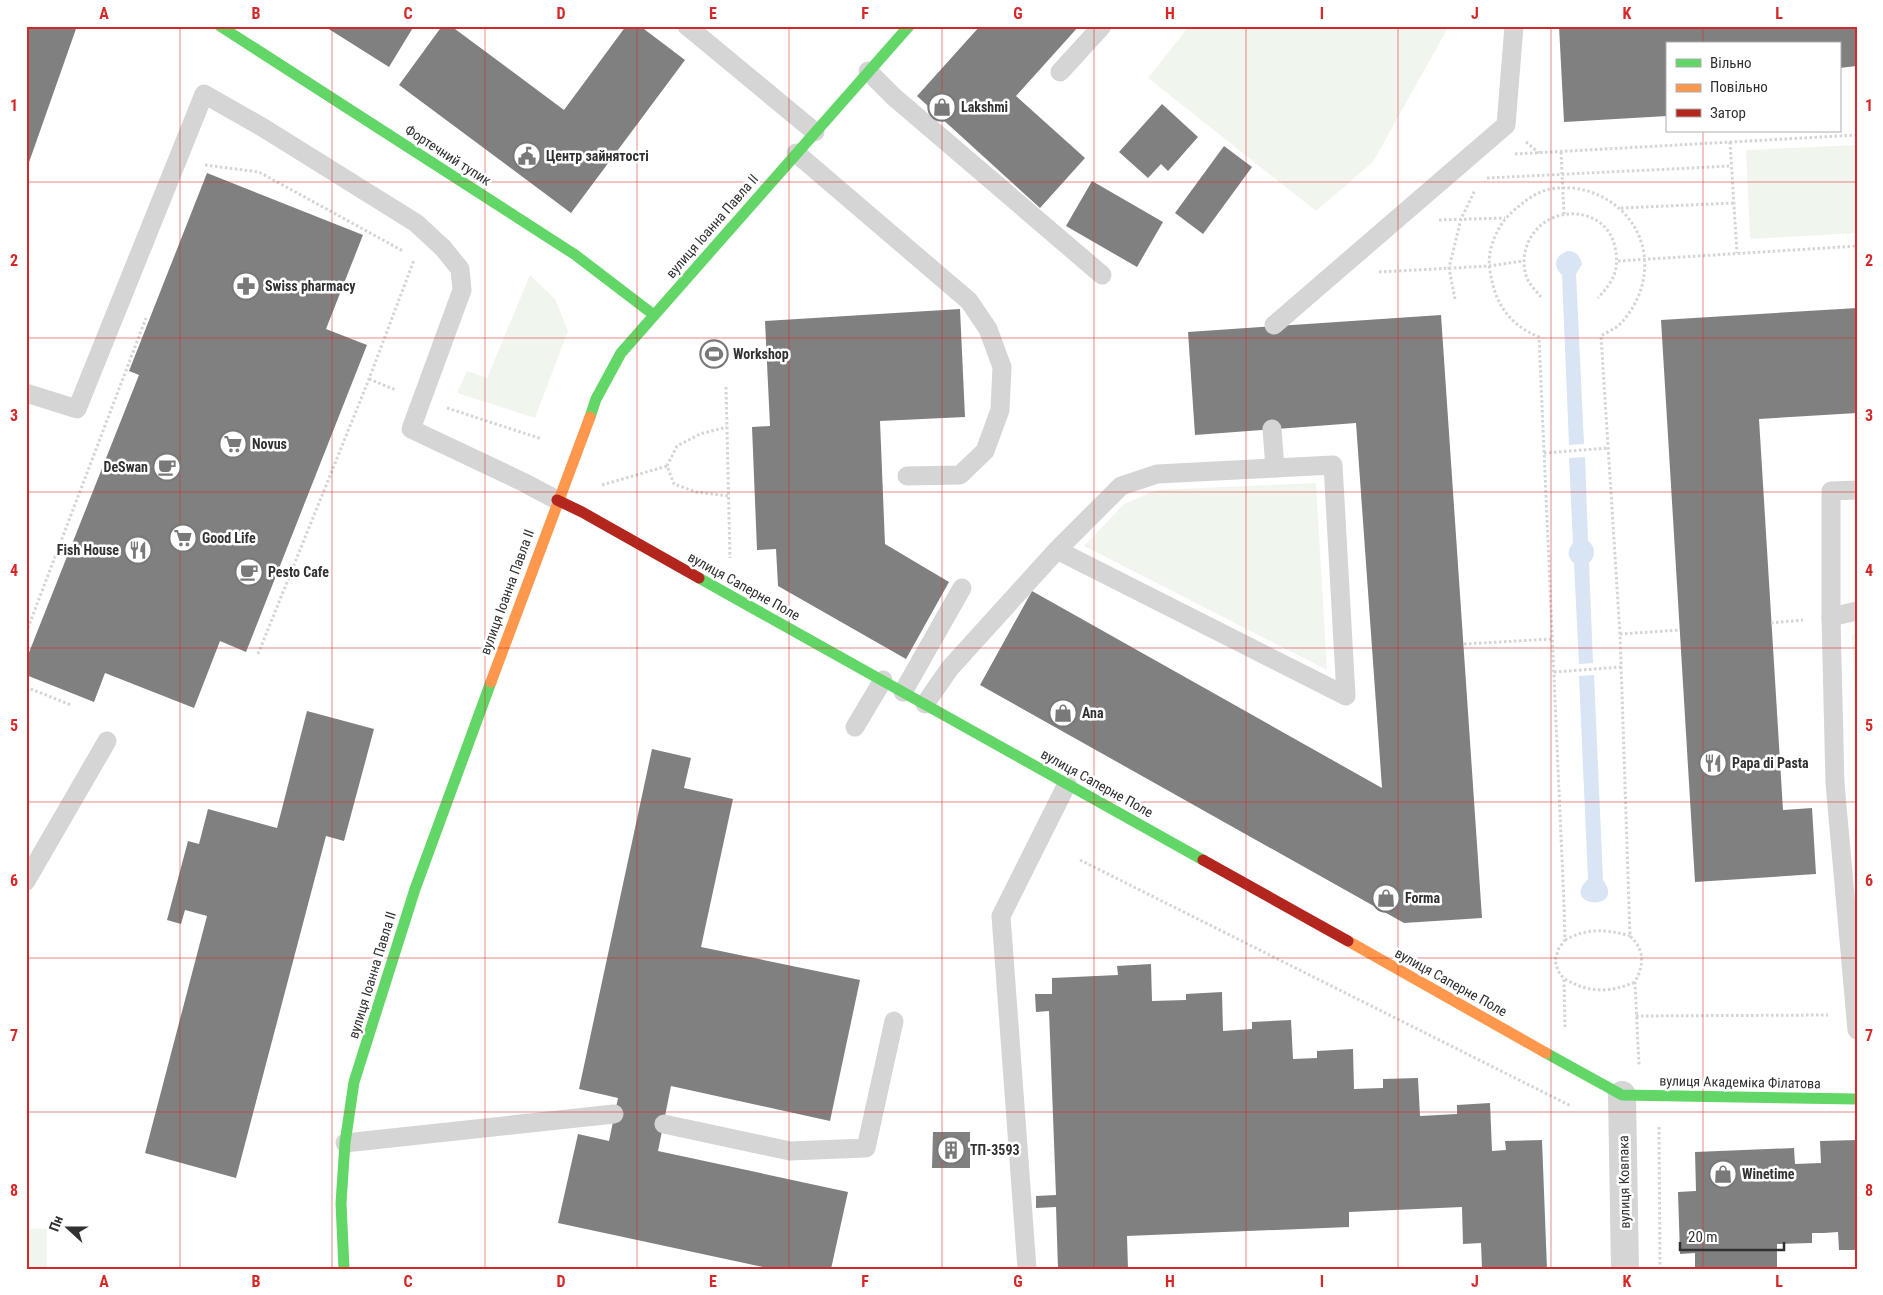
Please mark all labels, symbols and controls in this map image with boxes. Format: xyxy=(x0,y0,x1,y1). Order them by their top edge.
text: A xyxy=(99,4,109,23)
text: B xyxy=(252,4,261,23)
text: C xyxy=(403,4,413,23)
text: D xyxy=(556,4,566,23)
text: E xyxy=(709,4,717,23)
text: F xyxy=(861,4,869,23)
text: G xyxy=(1013,4,1023,23)
text: H xyxy=(1165,4,1175,23)
text: I xyxy=(1320,4,1324,23)
text: J xyxy=(1471,4,1479,23)
text: K xyxy=(1623,4,1632,23)
text: L xyxy=(1775,4,1783,23)
legend xyxy=(1666,42,1840,132)
text: Вільно xyxy=(1710,54,1752,72)
text: Повільно xyxy=(1710,78,1768,96)
shop icon: Lakshmi xyxy=(927,92,957,122)
text: 1 xyxy=(10,96,18,115)
text: 1 xyxy=(1865,96,1873,115)
place label: Lakshmi xyxy=(961,99,1008,115)
text: Затор xyxy=(1710,104,1746,122)
street label: Фортечний тупик xyxy=(402,121,494,189)
public building icon: Центр зайнятості xyxy=(512,141,542,171)
place label: Центр зайнятості xyxy=(546,148,649,164)
street label: вулиця Іоанна Павла II xyxy=(663,171,761,281)
text: 2 xyxy=(10,251,18,270)
text: 2 xyxy=(1865,251,1873,270)
pharmacy icon: Swiss pharmacy xyxy=(231,271,261,301)
place label: Swiss pharmacy xyxy=(265,278,356,294)
sports icon: Workshop xyxy=(699,339,729,369)
place label: Workshop xyxy=(733,346,789,362)
text: 3 xyxy=(10,406,18,425)
text: 3 xyxy=(1865,406,1873,425)
supermarket icon: Novus xyxy=(218,429,248,459)
place label: Novus xyxy=(252,436,287,452)
cafe icon: DeSwan xyxy=(152,452,182,482)
place label: DeSwan xyxy=(103,459,148,475)
supermarket icon: Good Life xyxy=(168,523,198,553)
street label: вулиця Іоанна Павла II xyxy=(477,527,537,657)
place label: Good Life xyxy=(202,530,256,546)
restaurant icon: Fish House xyxy=(123,535,153,565)
place label: Fish House xyxy=(57,542,119,558)
street label: вулиця Саперне Поле xyxy=(685,549,803,624)
cafe icon: Pesto Cafe xyxy=(234,557,264,587)
text: 4 xyxy=(10,561,18,580)
text: 4 xyxy=(1865,561,1873,580)
place label: Pesto Cafe xyxy=(268,564,329,580)
shop icon: Ana xyxy=(1048,698,1078,728)
place label: Ana xyxy=(1082,705,1104,721)
text: 5 xyxy=(10,716,18,735)
text: 5 xyxy=(1865,716,1873,735)
street label: вулиця Саперне Поле xyxy=(1038,746,1156,821)
restaurant icon: Papa di Pasta xyxy=(1698,748,1728,778)
place label: Papa di Pasta xyxy=(1732,755,1809,771)
text: 6 xyxy=(10,871,18,890)
text: 6 xyxy=(1865,871,1873,890)
shop icon: Forma xyxy=(1371,883,1401,913)
place label: Forma xyxy=(1405,890,1441,906)
street label: вулиця Іоанна Павла II xyxy=(345,910,399,1040)
street label: вулиця Саперне Поле xyxy=(1392,945,1510,1020)
text: 7 xyxy=(10,1026,18,1045)
text: 7 xyxy=(1865,1026,1873,1045)
street label: вулиця Академіка Філатова xyxy=(1659,1073,1821,1091)
building icon: ТП-3593 xyxy=(936,1135,966,1165)
street label: вулиця Ковпака xyxy=(1615,1135,1633,1229)
place label: ТП-3593 xyxy=(970,1142,1020,1158)
shop icon: Winetime xyxy=(1708,1159,1738,1189)
place label: Winetime xyxy=(1742,1166,1795,1182)
text: 8 xyxy=(10,1181,18,1200)
text: 8 xyxy=(1865,1181,1873,1200)
north arrow xyxy=(42,1202,92,1252)
text: Пн xyxy=(46,1213,66,1233)
scale bar xyxy=(1680,1220,1784,1252)
text: 20 m xyxy=(1688,1228,1718,1246)
text: A xyxy=(99,1272,109,1291)
text: B xyxy=(252,1272,261,1291)
text: C xyxy=(403,1272,413,1291)
text: D xyxy=(556,1272,566,1291)
text: E xyxy=(709,1272,717,1291)
text: F xyxy=(861,1272,869,1291)
text: G xyxy=(1013,1272,1023,1291)
text: H xyxy=(1165,1272,1175,1291)
text: I xyxy=(1320,1272,1324,1291)
text: J xyxy=(1471,1272,1479,1291)
text: K xyxy=(1623,1272,1632,1291)
text: L xyxy=(1775,1272,1783,1291)

